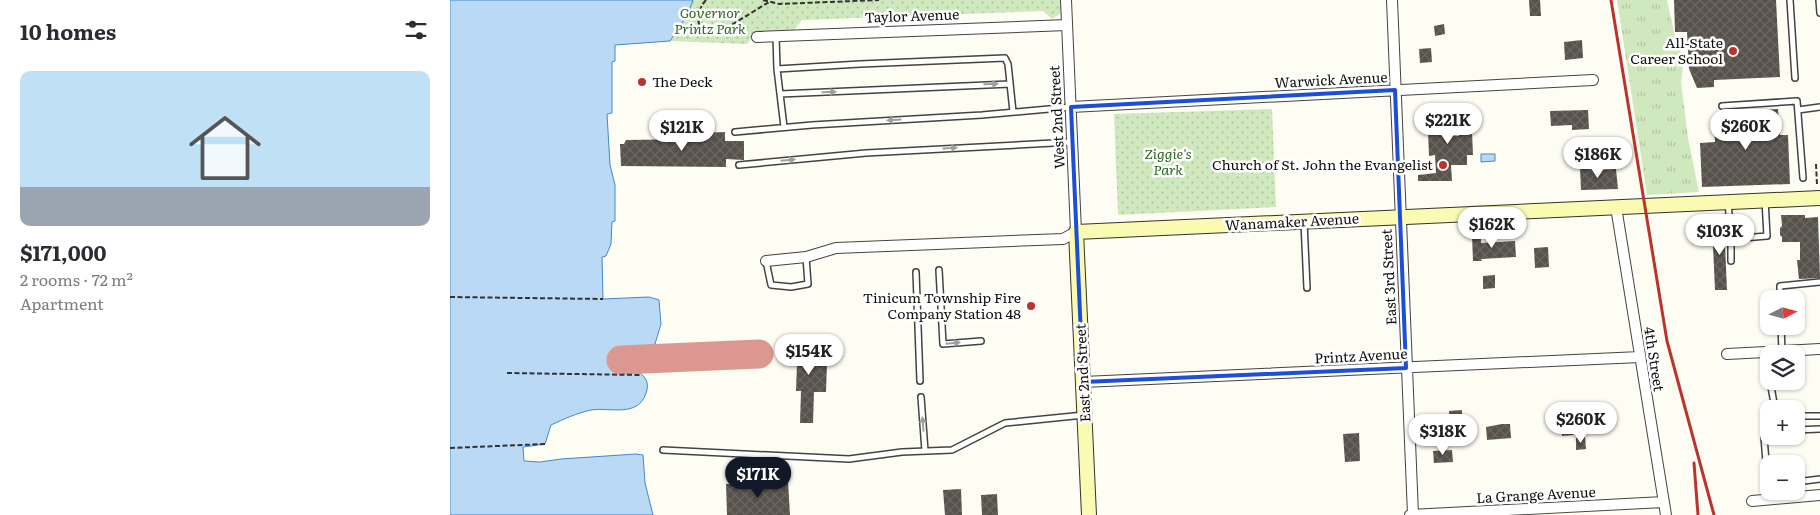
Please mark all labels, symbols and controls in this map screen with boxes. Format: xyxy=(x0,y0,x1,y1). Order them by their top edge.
park label: Governor Printz Park xyxy=(674,2,746,38)
street label: Taylor Avenue xyxy=(864,3,960,27)
text: 10 homes xyxy=(20,15,116,46)
icon: filters xyxy=(402,16,430,44)
place label: All-State Career School xyxy=(1630,32,1723,68)
marker: All-State Career School xyxy=(1727,45,1739,57)
street label: West 2nd Street xyxy=(1043,65,1069,169)
street label: Warwick Avenue xyxy=(1274,66,1388,92)
place label: The Deck xyxy=(652,71,713,91)
marker: The Deck xyxy=(636,76,648,88)
one-way arrow xyxy=(983,80,999,88)
one-way arrow xyxy=(821,87,837,95)
pin: $221K xyxy=(1413,102,1483,145)
icon: home xyxy=(180,103,270,193)
text: $221K xyxy=(1425,107,1471,131)
pin: $260K xyxy=(1711,108,1781,151)
pin: $121K xyxy=(647,110,717,152)
text: $260K xyxy=(1721,113,1771,137)
text: $121K xyxy=(660,114,704,138)
one-way arrow xyxy=(886,117,902,125)
pin: $186K xyxy=(1563,136,1633,179)
text: $186K xyxy=(1574,141,1622,165)
one-way arrow xyxy=(942,143,958,151)
park label: Ziggie's Park xyxy=(1144,143,1192,179)
place label: Church of St. John the Evangelist xyxy=(1212,154,1433,174)
one-way arrow xyxy=(780,156,796,164)
marker: Church of St. John the Evangelist xyxy=(1437,159,1449,171)
pin: $162K xyxy=(1457,206,1527,249)
street label: Wanamaker Avenue xyxy=(1224,207,1360,235)
text: $162K xyxy=(1469,211,1515,235)
pin: $103K xyxy=(1685,214,1755,256)
text: $103K xyxy=(1696,218,1744,242)
street label: East 3rd Street xyxy=(1375,228,1401,326)
text: $171,000 xyxy=(20,236,107,267)
text: 2 rooms · 72 m² xyxy=(20,267,133,291)
place label: Tinicum Township Fire Company Station 48 xyxy=(863,287,1021,323)
north arrow xyxy=(1760,290,1805,335)
map controls xyxy=(1760,290,1805,500)
text: Apartment xyxy=(20,291,104,315)
marker: Tinicum Township Fire Company Station 48 xyxy=(1025,300,1037,312)
street label: East 2nd Street xyxy=(1069,323,1095,423)
street label: 4th Street xyxy=(1640,325,1670,393)
pin: $154K xyxy=(774,334,844,376)
text: $154K xyxy=(785,338,833,362)
one-way arrow xyxy=(945,339,961,347)
street label: Printz Avenue xyxy=(1314,343,1408,367)
button: layers xyxy=(1760,345,1805,390)
button: + xyxy=(1760,400,1805,445)
pin: $260K xyxy=(1546,402,1616,444)
text: $260K xyxy=(1556,406,1606,430)
pin: $318K xyxy=(1408,414,1478,456)
one-way arrow xyxy=(919,415,927,431)
text: $318K xyxy=(1419,418,1467,442)
button: − xyxy=(1760,455,1805,500)
pin: $171K xyxy=(723,456,793,499)
text: $171K xyxy=(736,461,780,485)
street label: La Grange Avenue xyxy=(1476,481,1596,507)

